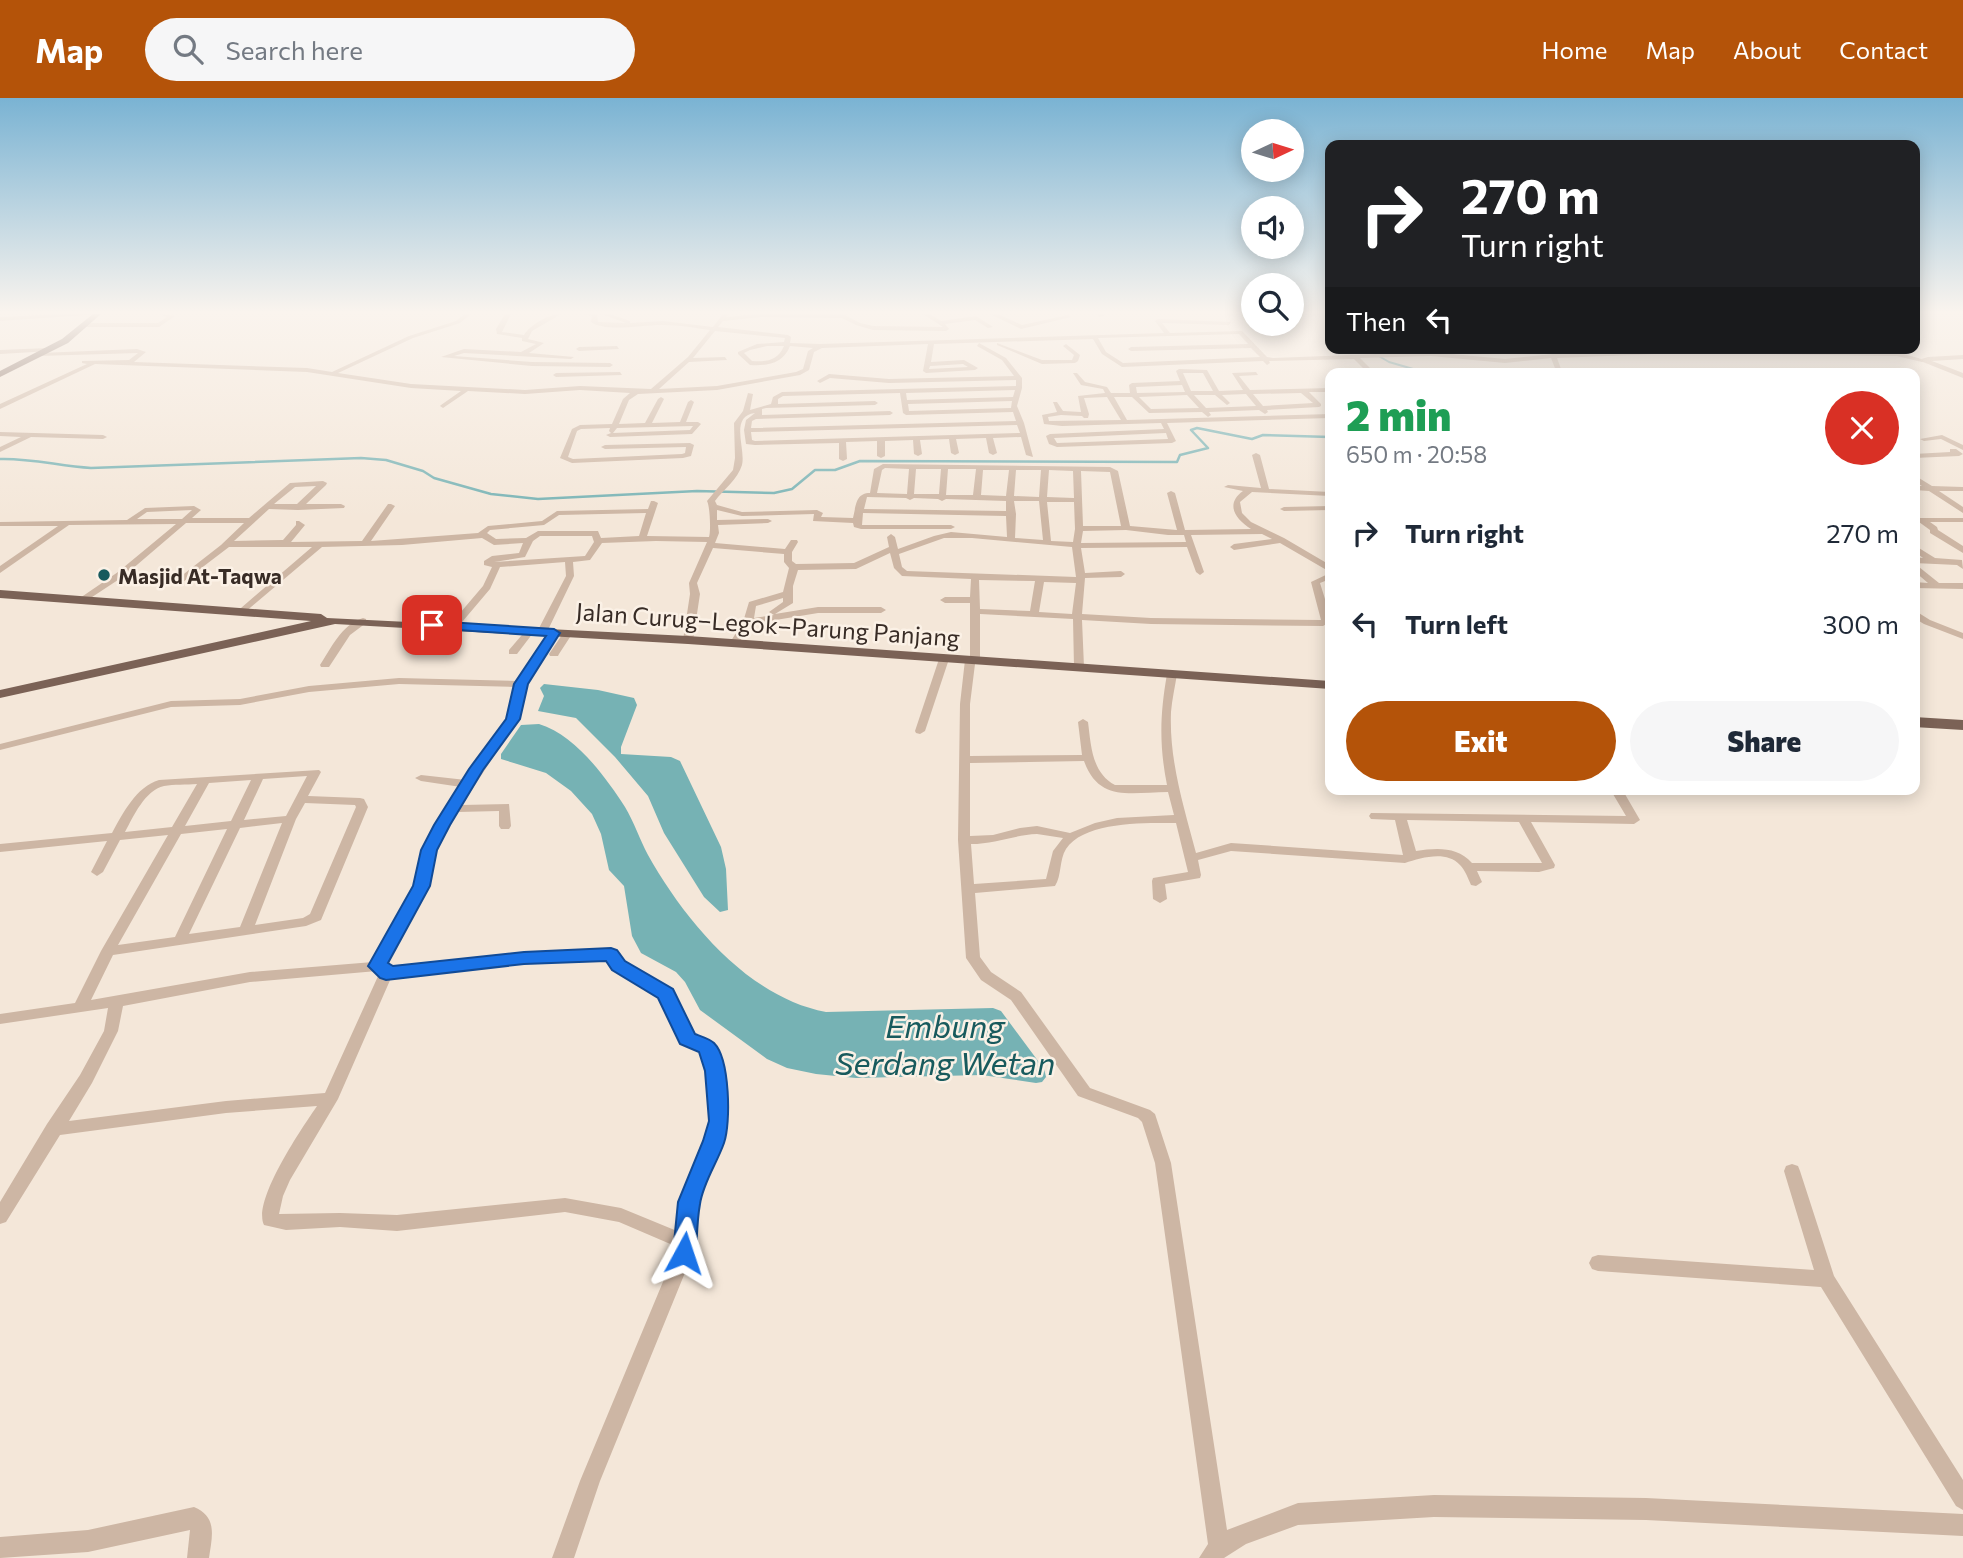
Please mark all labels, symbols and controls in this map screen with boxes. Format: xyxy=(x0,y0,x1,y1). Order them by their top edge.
search box xyxy=(145,18,635,81)
text: Map xyxy=(35,29,103,70)
icon: search xyxy=(169,30,207,68)
text: Search here xyxy=(225,34,363,65)
text: Home xyxy=(1542,35,1608,64)
text: Map xyxy=(1646,35,1695,64)
text: About xyxy=(1733,35,1801,64)
text: Contact xyxy=(1839,35,1928,64)
north arrow xyxy=(1241,119,1304,182)
map controls xyxy=(1241,119,1304,336)
text: 270 m xyxy=(1461,164,1600,224)
icon: right xyxy=(1346,168,1437,259)
button: sound xyxy=(1241,196,1304,259)
text: Turn right xyxy=(1461,224,1604,264)
button: search xyxy=(1241,273,1304,336)
icon: left xyxy=(1420,301,1458,339)
text: Then xyxy=(1346,305,1406,336)
text: 2 min xyxy=(1346,388,1452,440)
button: close xyxy=(1825,391,1899,465)
text: 650 m · 20:58 xyxy=(1346,440,1487,468)
icon: right xyxy=(1346,514,1384,552)
text: Turn right xyxy=(1405,517,1524,548)
text: 270 m xyxy=(1826,517,1899,548)
place label: Masjid At-Taqwa xyxy=(118,563,282,588)
marker: Masjid At-Taqwa xyxy=(96,567,112,583)
pin xyxy=(402,595,462,655)
street label: Jalan Curug–Legok–Parung Panjang xyxy=(575,596,961,652)
icon: left xyxy=(1346,605,1384,643)
icon: arrive xyxy=(413,606,451,644)
text: Turn left xyxy=(1405,608,1508,639)
text: 300 m xyxy=(1823,608,1899,639)
button: Exit xyxy=(1346,701,1616,781)
button: Share xyxy=(1630,701,1899,781)
water label: Embung Serdang Wetan xyxy=(835,1005,1055,1082)
position arrow xyxy=(647,1216,721,1290)

